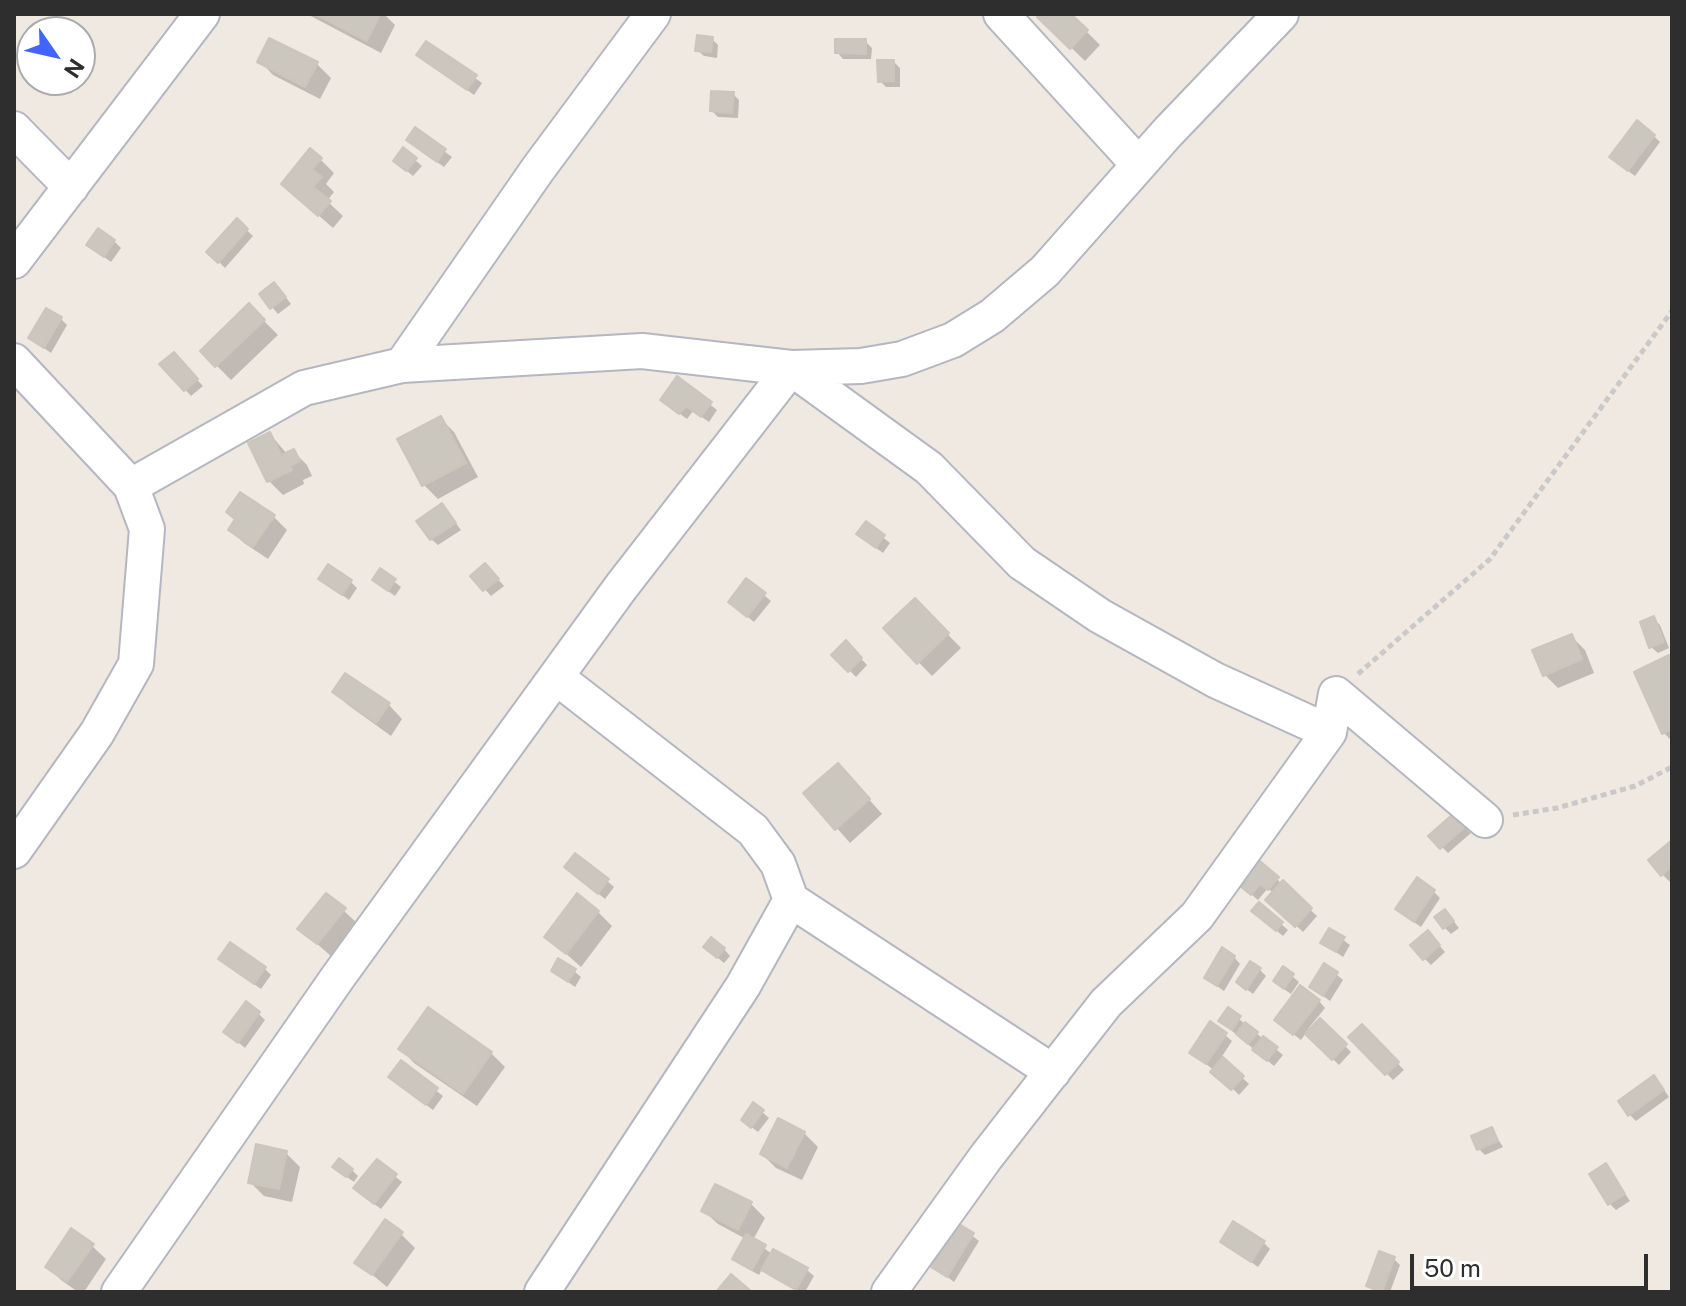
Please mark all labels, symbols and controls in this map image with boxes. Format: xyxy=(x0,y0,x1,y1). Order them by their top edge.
north arrow xyxy=(16,16,96,96)
text: N xyxy=(59,54,90,83)
scale bar xyxy=(1414,1238,1652,1288)
text: 50 m xyxy=(1424,1254,1481,1282)

